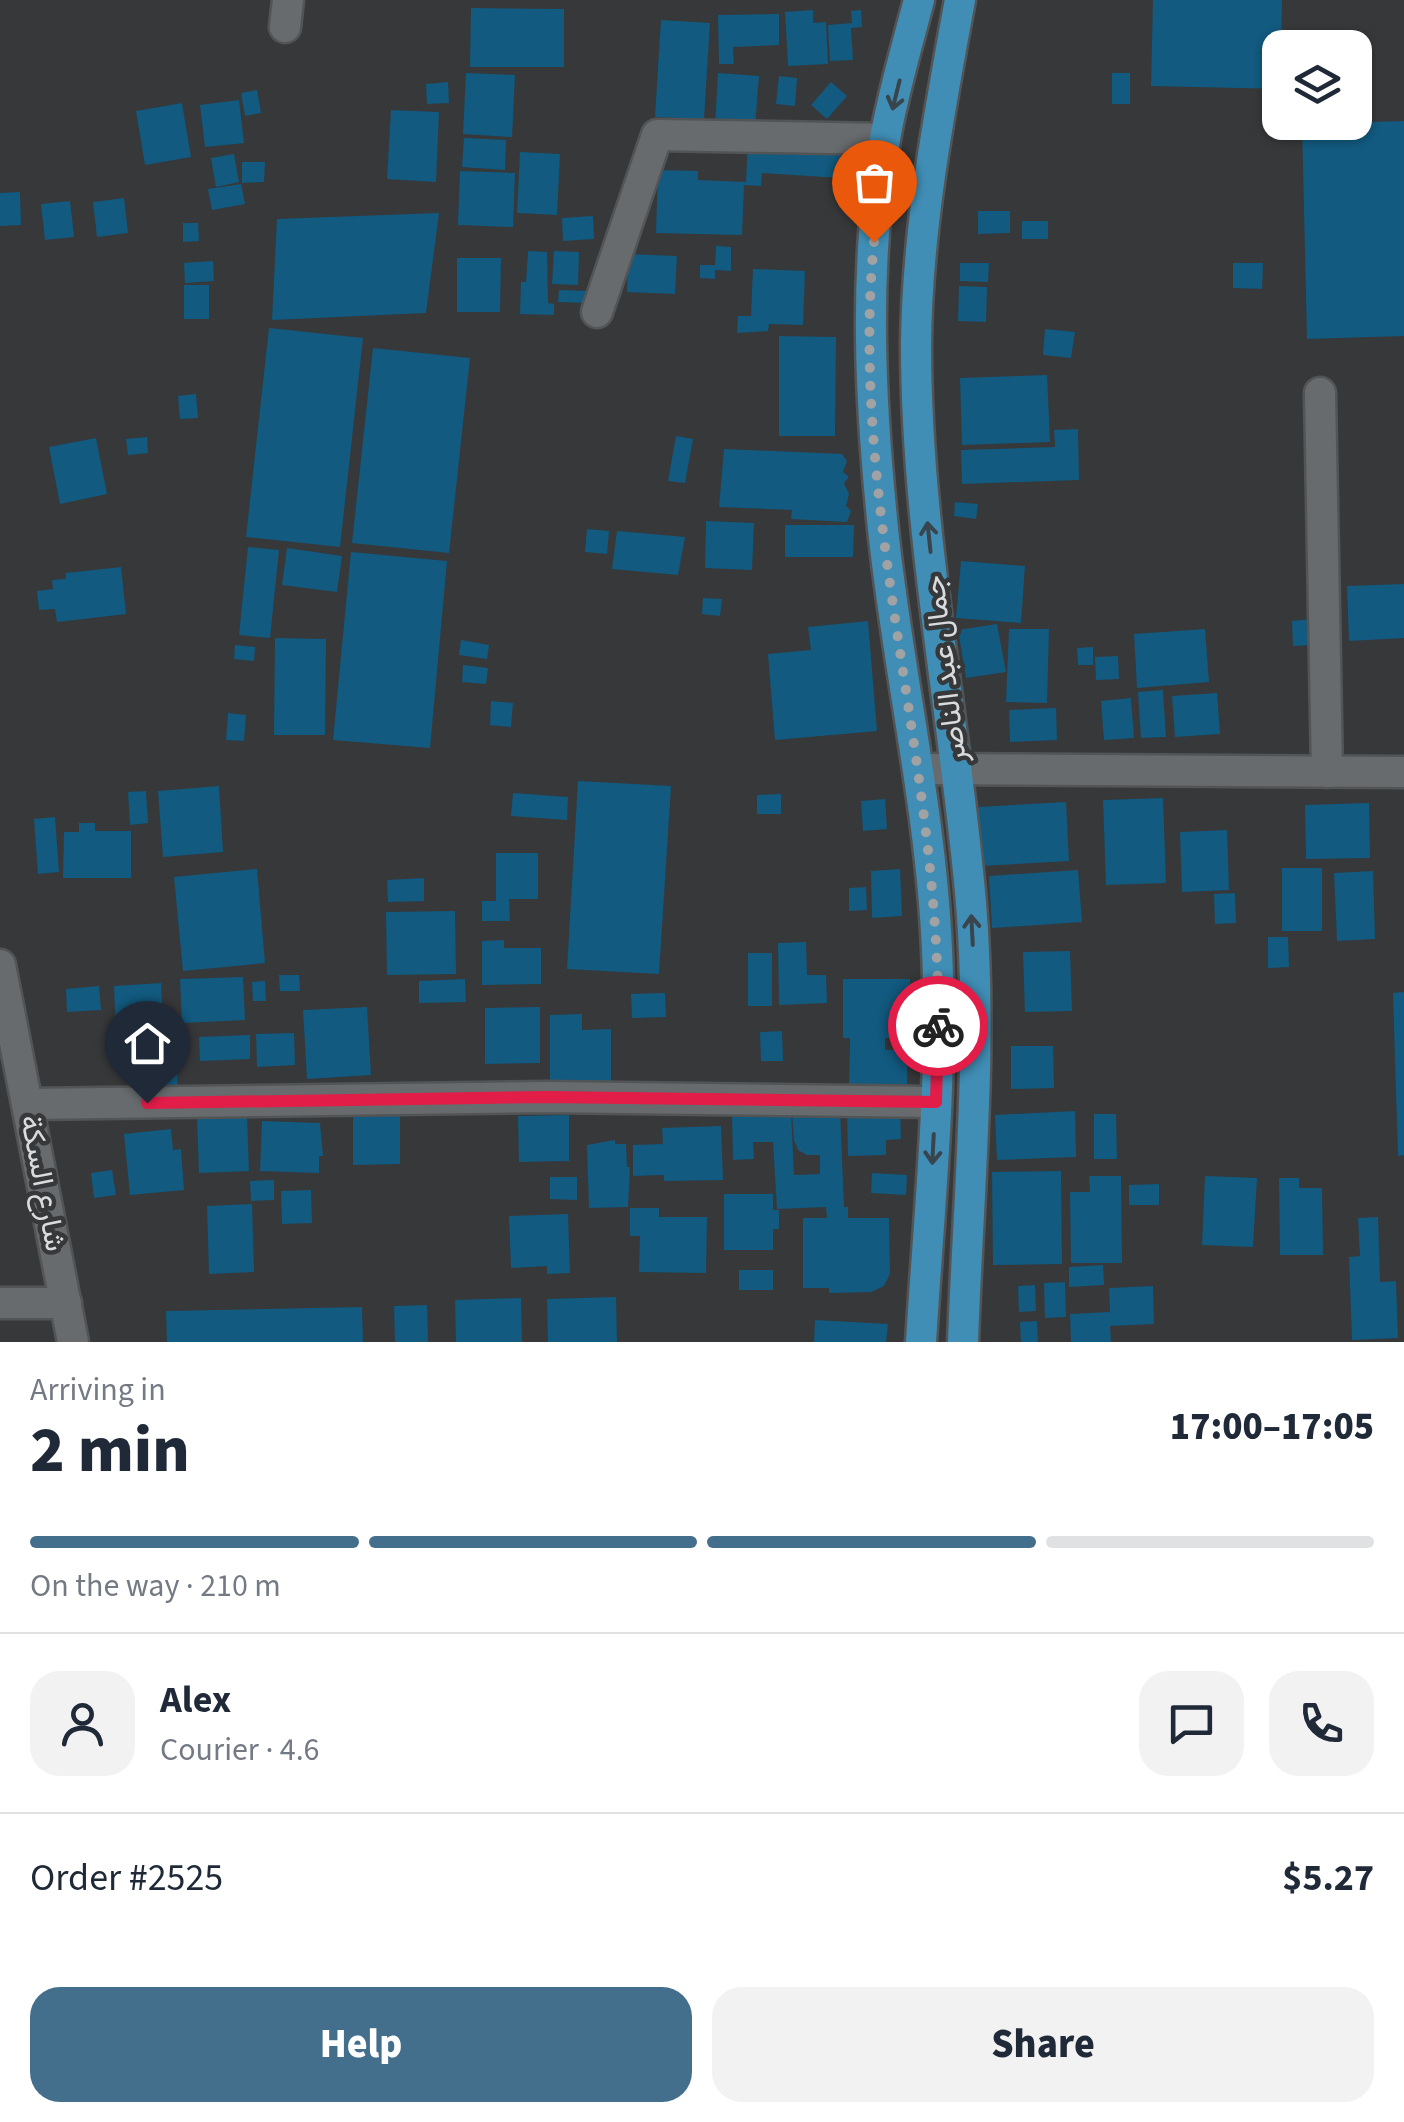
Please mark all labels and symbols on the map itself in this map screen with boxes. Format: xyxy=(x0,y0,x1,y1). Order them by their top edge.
one-way arrow xyxy=(885,79,904,110)
pin xyxy=(832,140,917,243)
one-way arrow xyxy=(919,522,938,554)
street label: جمال عبد الناصر xyxy=(912,573,978,766)
one-way arrow xyxy=(962,914,981,946)
courier xyxy=(888,976,988,1076)
pin xyxy=(105,1001,190,1104)
street label: شارع السكة xyxy=(9,1111,77,1255)
one-way arrow xyxy=(923,1132,942,1164)

